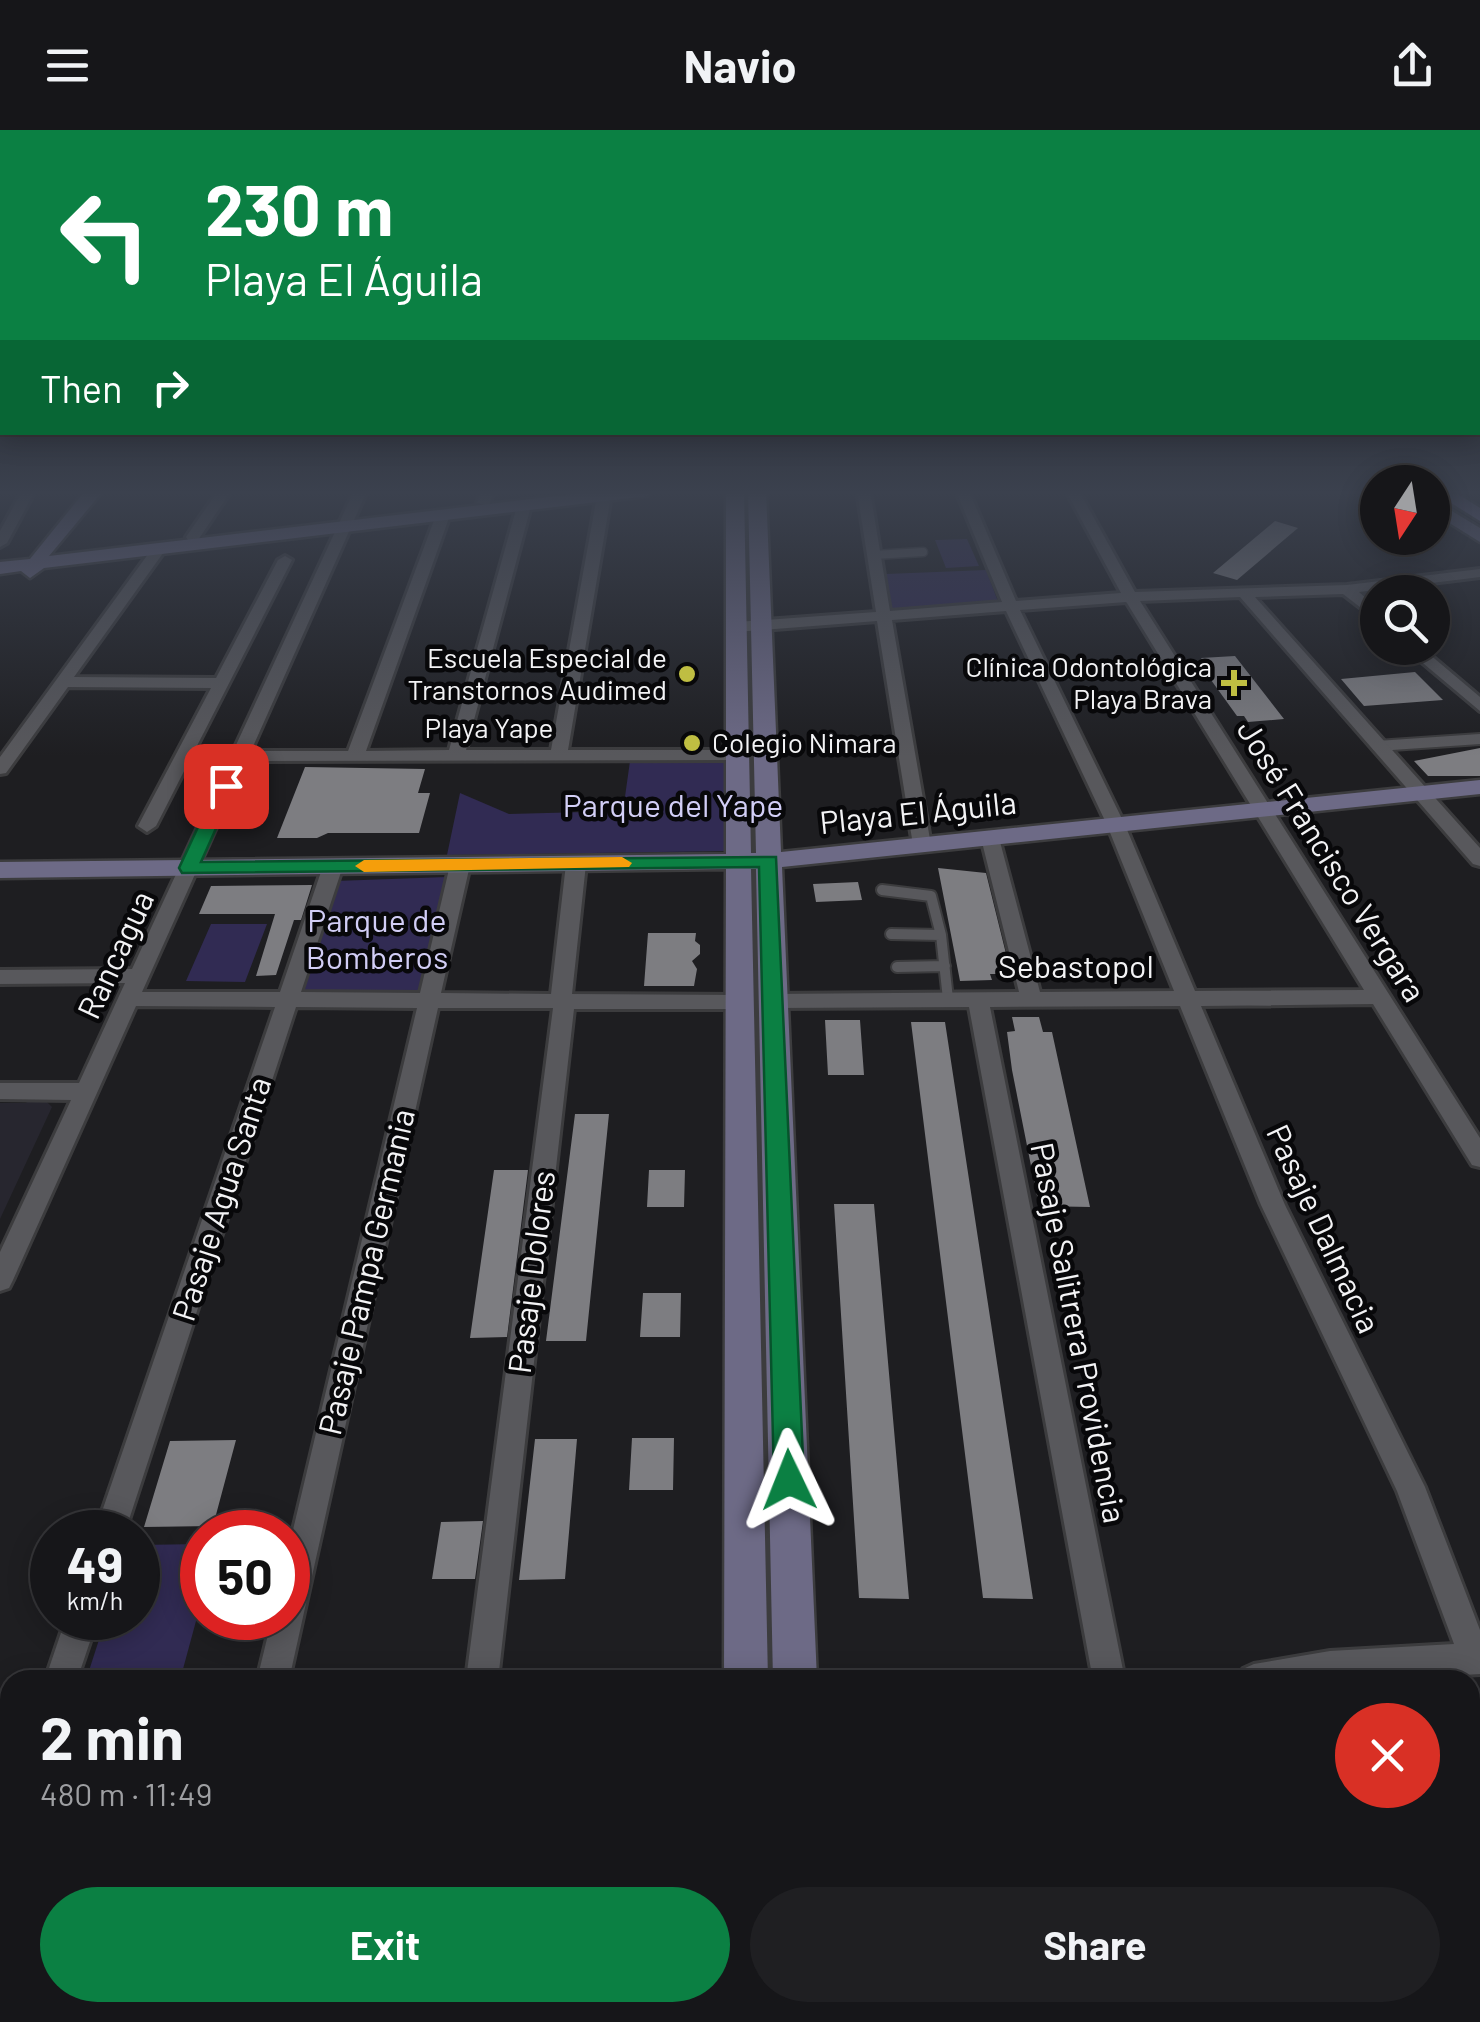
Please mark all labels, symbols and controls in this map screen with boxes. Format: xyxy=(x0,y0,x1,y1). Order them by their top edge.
icon: menu xyxy=(40,38,95,93)
text: Navio xyxy=(684,38,797,92)
icon: share xyxy=(1385,38,1440,93)
text: 230 m xyxy=(205,166,393,250)
icon: left xyxy=(40,170,170,300)
text: Playa El Águila xyxy=(205,251,483,305)
icon: right xyxy=(143,360,198,415)
text: Then xyxy=(40,365,123,411)
north arrow xyxy=(1360,465,1450,555)
map controls xyxy=(1360,465,1450,665)
button: search xyxy=(1360,575,1450,665)
place label: Escuela Especial de Transtornos Audimed xyxy=(408,640,667,706)
place label: Clínica Odontológica Playa Brava xyxy=(965,649,1212,715)
marker: Escuela Especial de Transtornos Audimed xyxy=(676,663,698,685)
marker: Clínica Odontológica Playa Brava xyxy=(1221,670,1247,696)
street label: Playa Yape xyxy=(425,710,553,744)
street label: José Francisco Vergara xyxy=(1230,712,1435,1008)
place label: Colegio Nimara xyxy=(712,725,897,759)
marker: Colegio Nimara xyxy=(681,732,703,754)
pin xyxy=(184,744,269,829)
icon: arrive xyxy=(199,759,254,814)
street label: Playa El Águila xyxy=(818,782,1018,840)
park label: Parque del Yape xyxy=(563,785,783,823)
street label: Rancagua xyxy=(68,884,160,1024)
park label: Parque de Bomberos xyxy=(306,900,448,975)
street label: Sebastopol xyxy=(998,946,1154,984)
street label: Pasaje Agua Santa xyxy=(163,1072,277,1325)
street label: Pasaje Pampa Germania xyxy=(309,1105,421,1438)
street label: Pasaje Dalmacia xyxy=(1260,1118,1390,1338)
street label: Pasaje Salitrera Providencia xyxy=(1024,1139,1135,1526)
street label: Pasaje Dolores xyxy=(499,1168,561,1375)
position arrow xyxy=(737,1428,841,1532)
speed limit sign: 50 xyxy=(180,1510,310,1640)
text: 49 xyxy=(67,1533,123,1593)
text: km/h xyxy=(67,1585,123,1615)
text: 2 min xyxy=(40,1700,184,1772)
button: close xyxy=(1335,1703,1440,1808)
text: 480 m · 11:49 xyxy=(40,1774,212,1812)
button: Exit xyxy=(40,1887,730,2002)
button: Share xyxy=(750,1887,1440,2002)

